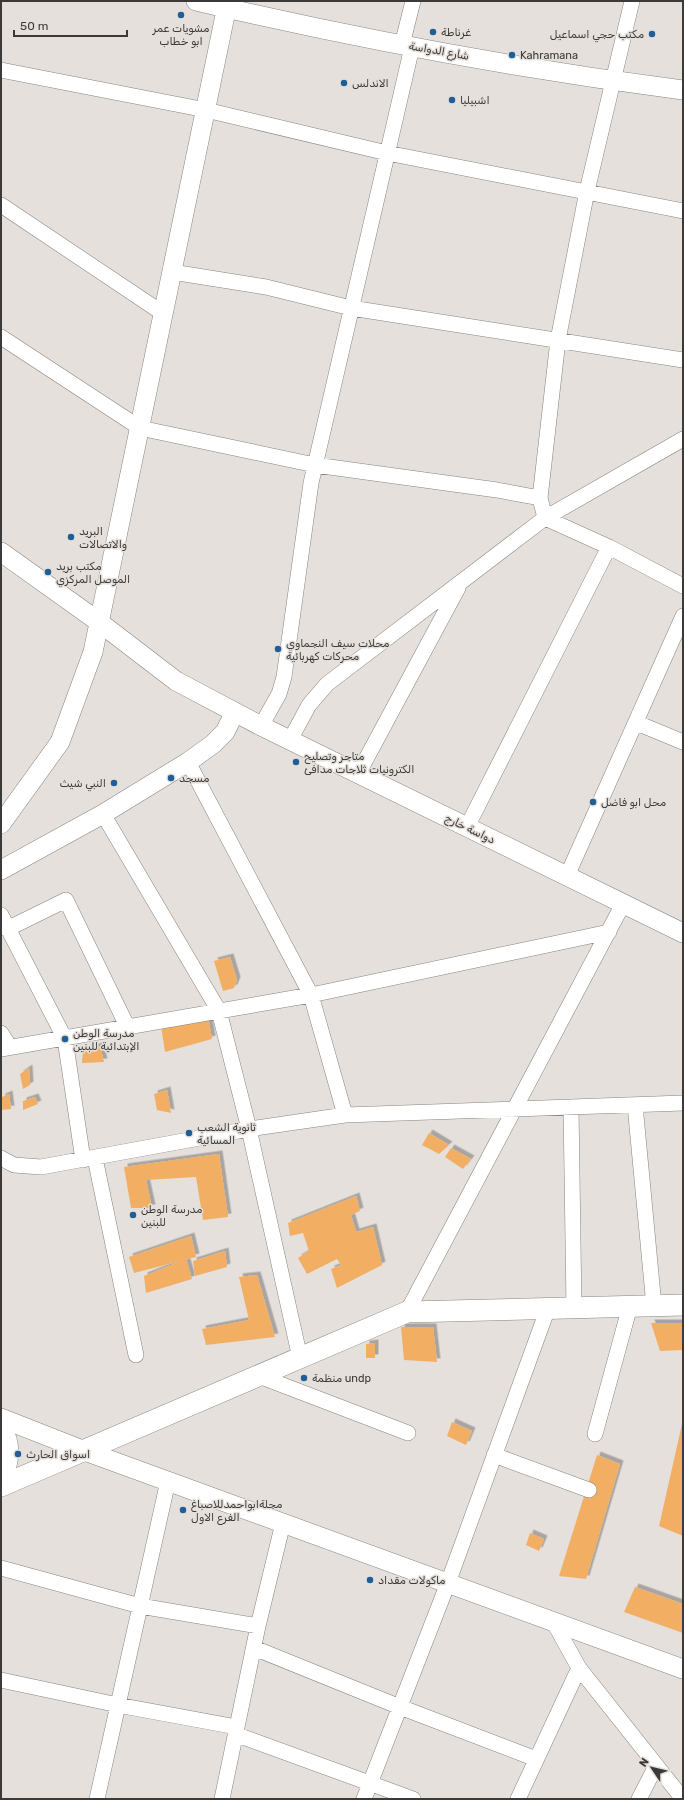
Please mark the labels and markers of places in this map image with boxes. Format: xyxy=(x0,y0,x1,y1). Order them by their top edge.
marker: مشويات عمر ابو خطاب xyxy=(176,10,186,20)
place label: مشويات عمر ابو خطاب xyxy=(152,22,209,49)
place label: غرناطة xyxy=(441,26,471,39)
marker: غرناطة xyxy=(428,27,438,37)
place label: مكتب حجي اسماعيل xyxy=(550,28,644,43)
marker: مكتب حجي اسماعيل xyxy=(647,29,657,39)
place label: Kahramana xyxy=(520,49,578,62)
marker: Kahramana xyxy=(507,50,517,60)
place label: الاندلس xyxy=(352,77,389,90)
marker: الاندلس xyxy=(339,78,349,88)
place label: اشبيليا xyxy=(460,94,490,107)
marker: اشبيليا xyxy=(447,95,457,105)
place label: البريد والاتصالات xyxy=(79,525,127,552)
marker: البريد والاتصالات xyxy=(66,532,76,542)
place label: مكتب بريد الموصل المركزي xyxy=(56,560,130,587)
marker: مكتب بريد الموصل المركزي xyxy=(43,567,53,577)
place label: محلات سيف النجماوي محركات كهربائية xyxy=(286,637,389,663)
marker: محلات سيف النجماوي محركات كهربائية xyxy=(273,644,283,654)
place label: متاجر وتصليح الكترونيات ثلاجات مدافئ xyxy=(304,750,414,777)
marker: متاجر وتصليح الكترونيات ثلاجات مدافئ xyxy=(291,757,301,767)
place label: مسجد xyxy=(179,772,209,785)
marker: مسجد xyxy=(166,773,176,783)
place label: النبي شيث xyxy=(59,777,106,792)
marker: النبي شيث xyxy=(109,778,119,788)
place label: محل ابو فاضل xyxy=(601,796,666,810)
marker: محل ابو فاضل xyxy=(588,797,598,807)
place label: مدرسة الوطن الإبتدائية للبنين xyxy=(73,1027,139,1053)
marker: مدرسة الوطن الإبتدائية للبنين xyxy=(60,1034,70,1044)
place label: ثانوية الشعب المسائية xyxy=(197,1121,256,1147)
marker: ثانوية الشعب المسائية xyxy=(184,1128,194,1138)
place label: مدرسة الوطن للبنين xyxy=(141,1203,202,1229)
marker: مدرسة الوطن للبنين xyxy=(128,1210,138,1220)
place label: منظمة undp xyxy=(312,1372,371,1385)
marker: منظمة undp xyxy=(299,1373,309,1383)
place label: اسواق الحارث xyxy=(26,1448,90,1462)
marker: اسواق الحارث xyxy=(13,1449,23,1459)
place label: مجلةابواحمدللاصباغ الفرع الاول xyxy=(191,1498,282,1526)
marker: مجلةابواحمدللاصباغ الفرع الاول xyxy=(178,1505,188,1515)
place label: ماكولات مقداد xyxy=(378,1574,445,1588)
marker: ماكولات مقداد xyxy=(365,1575,375,1585)

